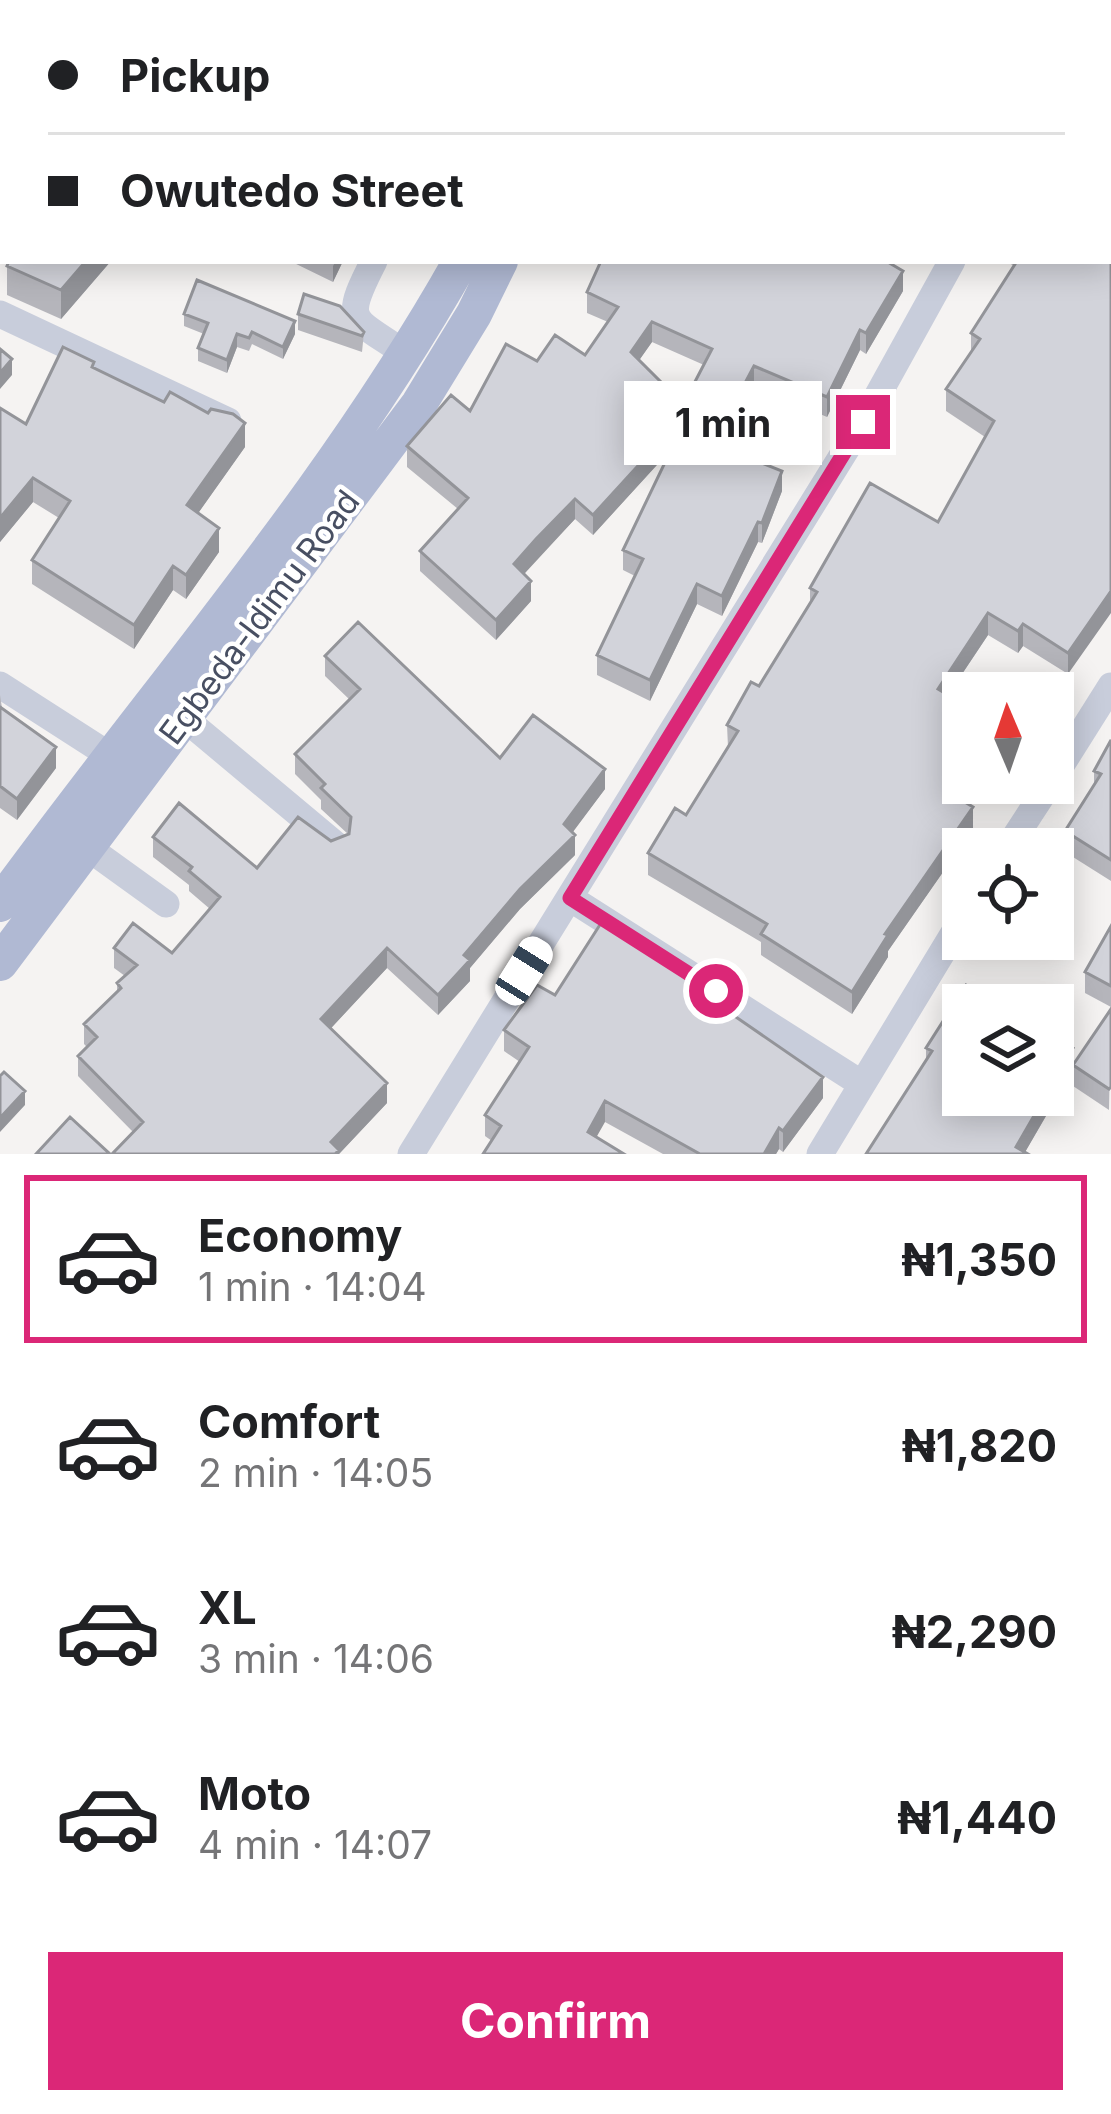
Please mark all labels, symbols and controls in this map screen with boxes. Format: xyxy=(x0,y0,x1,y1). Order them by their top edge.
text: Pickup xyxy=(120,48,270,103)
text: Owutedo Street xyxy=(120,163,464,218)
callout: 1 min xyxy=(623,380,821,464)
route end xyxy=(836,395,890,449)
text: 1 min xyxy=(675,399,771,446)
street label: Egbeda-Idimu Road xyxy=(150,482,368,752)
north arrow xyxy=(942,672,1074,804)
map controls xyxy=(942,672,1074,1116)
button: locate xyxy=(942,828,1074,960)
car xyxy=(490,931,558,1011)
route start xyxy=(689,964,743,1018)
button: layers xyxy=(942,984,1074,1116)
icon: car xyxy=(54,1205,162,1313)
text: Economy xyxy=(198,1208,402,1263)
text: ₦1,350 xyxy=(901,1232,1057,1287)
text: 1 min · 14:04 xyxy=(198,1263,427,1310)
icon: car xyxy=(54,1391,162,1499)
text: Comfort xyxy=(198,1394,380,1449)
text: ₦1,820 xyxy=(902,1418,1057,1473)
text: 2 min · 14:05 xyxy=(198,1449,433,1496)
icon: car xyxy=(54,1577,162,1685)
text: XL xyxy=(198,1580,257,1635)
text: ₦2,290 xyxy=(892,1604,1057,1659)
text: 3 min · 14:06 xyxy=(198,1635,434,1682)
icon: car xyxy=(54,1763,162,1871)
text: Moto xyxy=(198,1766,311,1821)
text: ₦1,440 xyxy=(897,1790,1057,1845)
text: 4 min · 14:07 xyxy=(198,1821,432,1868)
button: Confirm xyxy=(48,1952,1063,2090)

